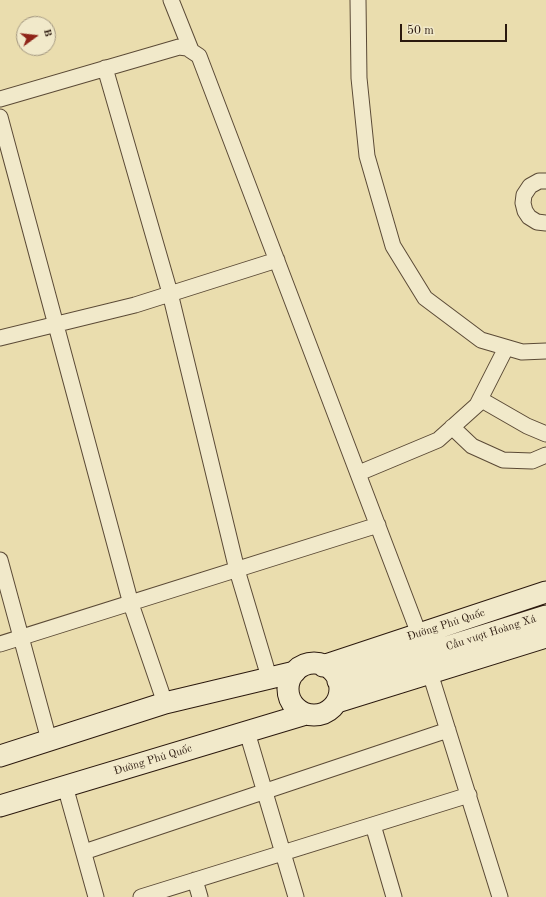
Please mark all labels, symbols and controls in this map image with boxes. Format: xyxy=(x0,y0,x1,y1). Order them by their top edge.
north arrow xyxy=(16,16,56,56)
scale bar xyxy=(402,16,509,42)
text: 50 m xyxy=(407,25,434,37)
text: B xyxy=(41,28,53,38)
street label: Đường Phủ Quốc xyxy=(405,606,487,644)
street label: Cầu vượt Hoàng Xá xyxy=(444,612,538,654)
street label: Đường Phủ Quốc xyxy=(112,742,194,778)

